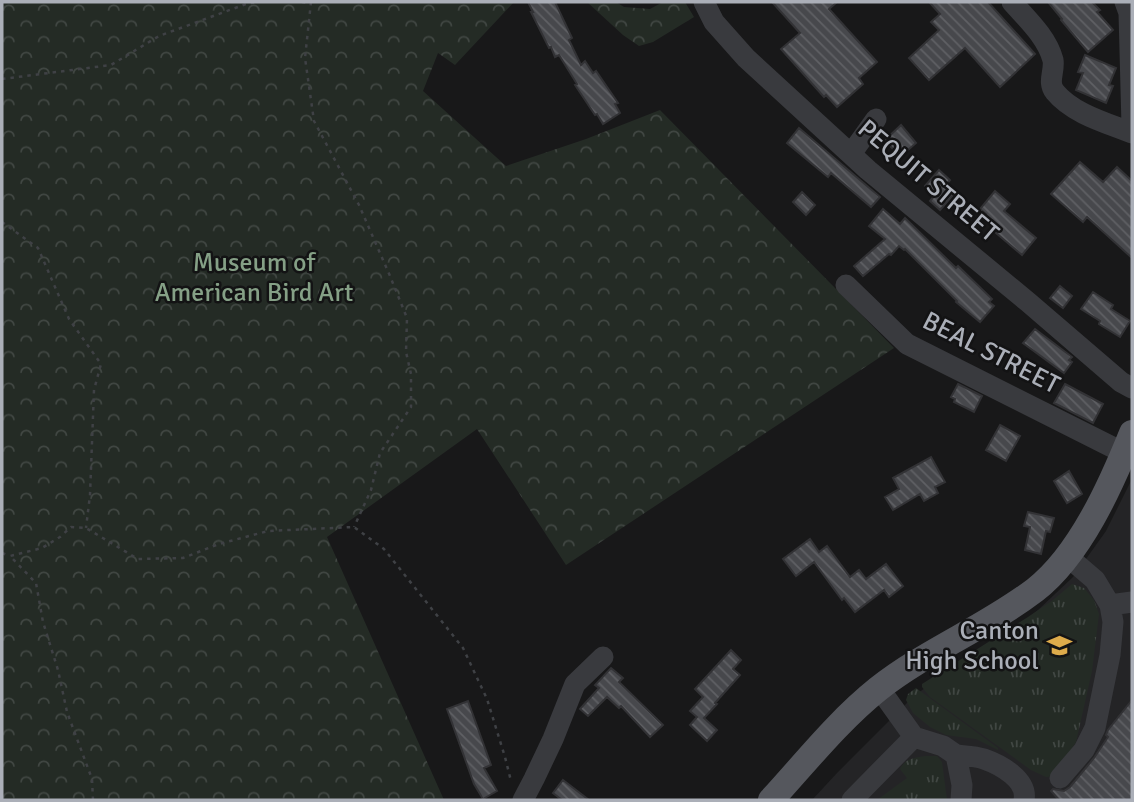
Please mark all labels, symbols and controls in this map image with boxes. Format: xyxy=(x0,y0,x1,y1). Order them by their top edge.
street label: PEQUIT STREET xyxy=(851,113,1005,249)
park label: Museum of American Bird Art xyxy=(155,247,353,309)
street label: BEAL STREET xyxy=(917,305,1065,401)
place label: Canton High School xyxy=(905,615,1039,677)
school or university icon: Canton High School xyxy=(1045,632,1073,660)

